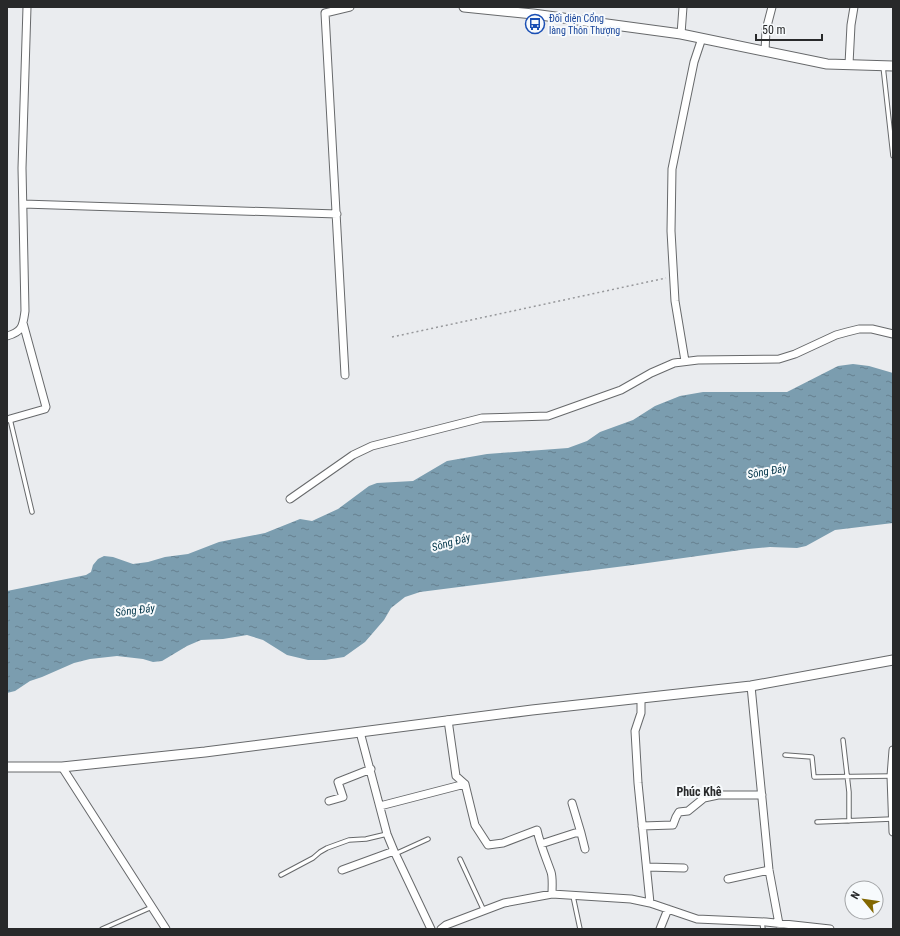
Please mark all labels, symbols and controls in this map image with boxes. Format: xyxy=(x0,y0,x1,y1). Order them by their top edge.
place label: Đối diện Cổng làng Thôn Thượng xyxy=(549,12,620,37)
bus stop icon: Đối diện Cổng làng Thôn Thượng xyxy=(524,13,546,35)
scale bar xyxy=(756,16,822,42)
text: 50 m xyxy=(762,23,786,37)
water label: Sông Đáy xyxy=(746,462,788,481)
water label: Sông Đáy xyxy=(430,531,472,554)
water label: Sông Đáy xyxy=(115,602,156,619)
district label: Phúc Khê xyxy=(676,785,722,799)
north arrow xyxy=(844,880,884,920)
text: N xyxy=(848,889,863,901)

